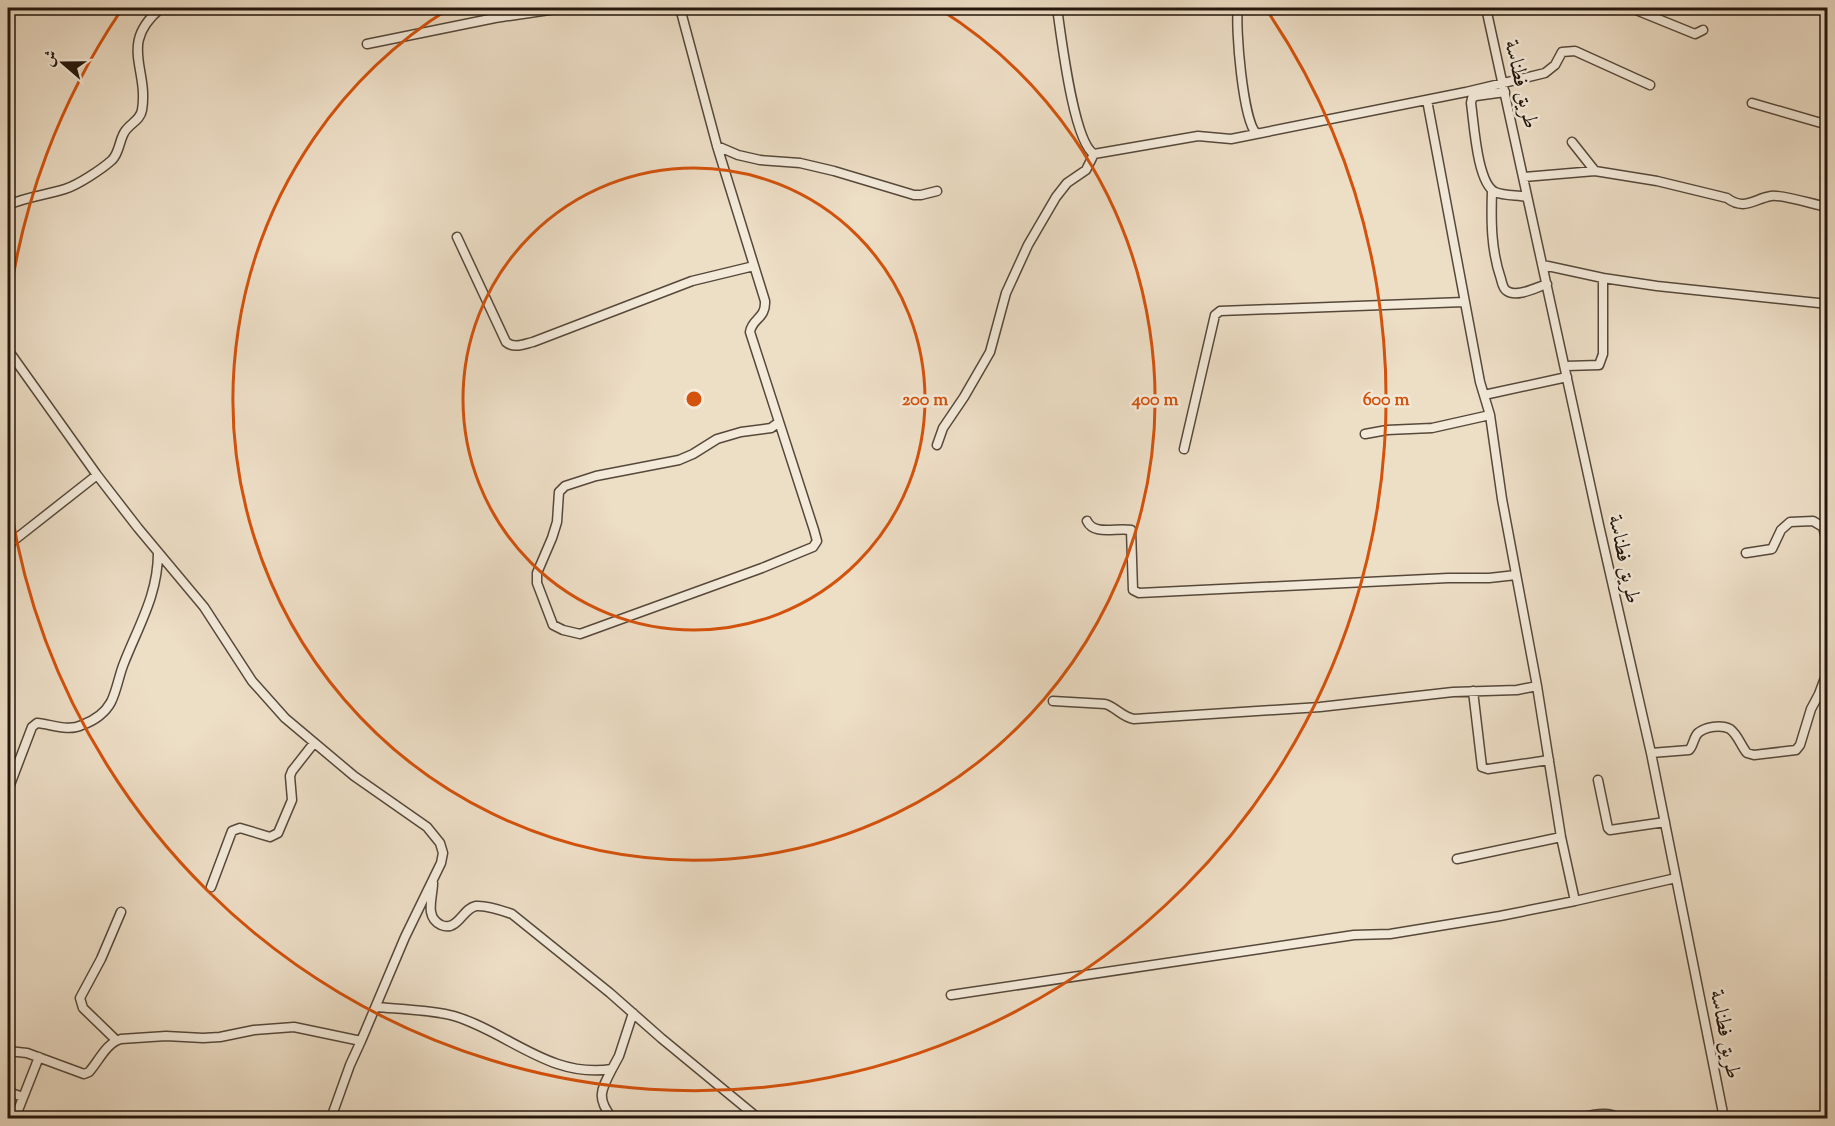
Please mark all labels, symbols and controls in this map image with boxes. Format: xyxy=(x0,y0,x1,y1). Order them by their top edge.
north arrow xyxy=(33,33,93,93)
street label: طريق فطناسة xyxy=(1495,37,1545,132)
text: ش xyxy=(38,47,65,70)
text: 200 m xyxy=(902,388,948,414)
text: 400 m xyxy=(1131,388,1178,414)
text: 600 m xyxy=(1363,388,1409,414)
centre of rings xyxy=(684,389,704,409)
street label: طريق فطناسة xyxy=(1599,512,1647,607)
street label: طريق فطناسة xyxy=(1701,987,1747,1082)

